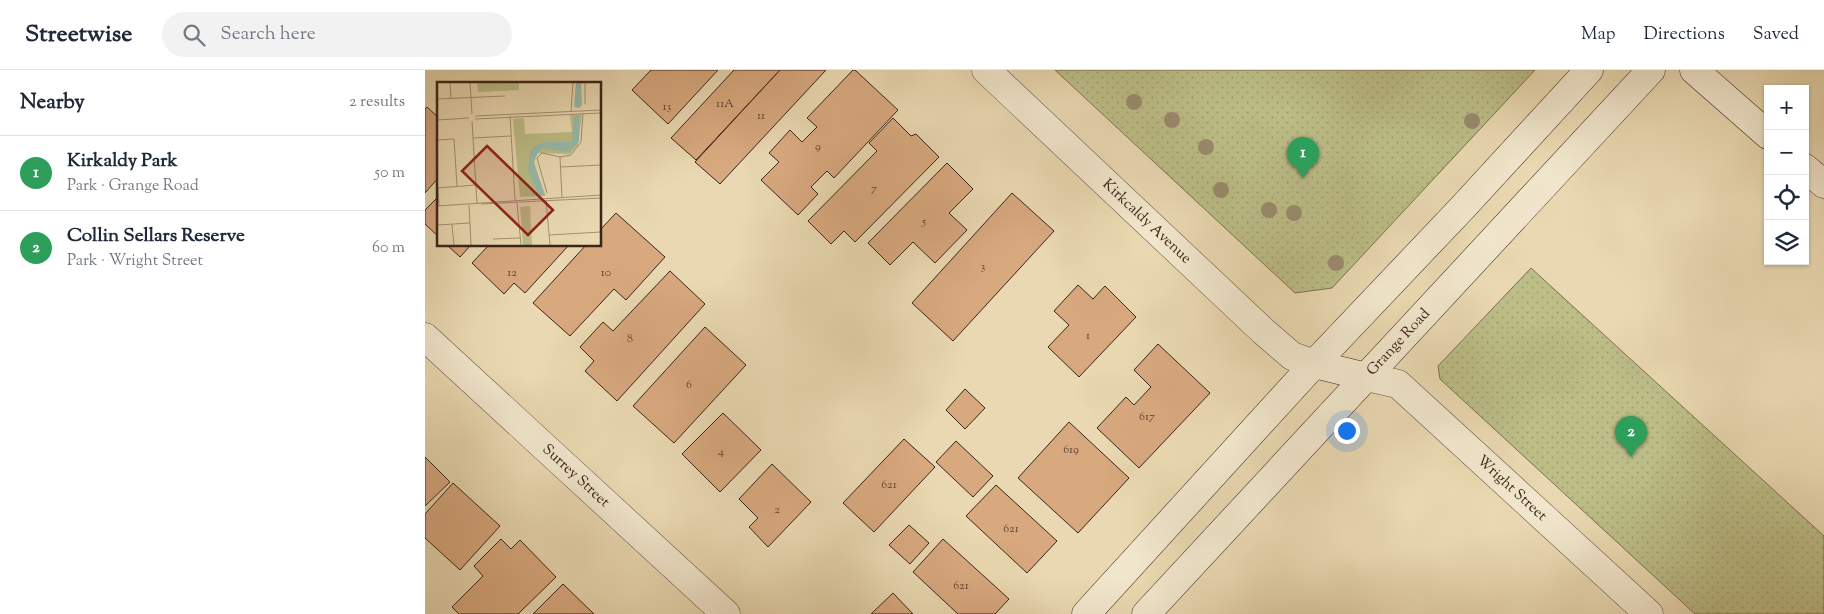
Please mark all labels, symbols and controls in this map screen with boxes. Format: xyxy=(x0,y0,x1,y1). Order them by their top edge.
search box xyxy=(162,12,512,57)
text: Streetwise xyxy=(25,18,132,52)
icon: search xyxy=(180,21,208,49)
text: Search here xyxy=(220,21,316,48)
text: Map xyxy=(1581,22,1616,48)
text: Directions xyxy=(1644,22,1725,48)
text: Saved xyxy=(1753,22,1799,48)
inset map xyxy=(437,82,601,246)
map controls xyxy=(1764,85,1809,265)
button: + xyxy=(1764,85,1809,130)
text: Nearby xyxy=(20,88,85,118)
text: 2 results xyxy=(349,91,405,114)
house number: 11A xyxy=(716,95,734,113)
house number: 13 xyxy=(663,98,672,116)
house number: 11 xyxy=(757,107,765,125)
button: − xyxy=(1764,130,1809,175)
pin: 1 xyxy=(1287,137,1319,178)
house number: 9 xyxy=(815,138,821,156)
text: Kirkaldy Park xyxy=(67,148,178,175)
text: 1 xyxy=(33,162,39,185)
text: 50 m xyxy=(374,162,405,185)
street label: Kirkcaldy Avenue xyxy=(1098,174,1196,269)
text: Park · Grange Road xyxy=(67,175,199,198)
button: locate xyxy=(1764,175,1809,220)
house number: 7 xyxy=(871,180,877,198)
house number: 5 xyxy=(921,213,926,231)
button: layers xyxy=(1764,220,1809,265)
text: Collin Sellars Reserve xyxy=(67,223,245,250)
text: 2 xyxy=(32,237,40,260)
text: 60 m xyxy=(372,237,405,260)
text: Park · Wright Street xyxy=(67,250,203,273)
house number: 3 xyxy=(981,258,986,276)
house number: 12 xyxy=(507,264,517,282)
house number: 10 xyxy=(601,264,611,282)
street label: Grange Road xyxy=(1362,304,1435,380)
house number: 1 xyxy=(1086,327,1090,345)
house number: 8 xyxy=(627,330,633,348)
house number: 6 xyxy=(686,376,692,394)
house number: 617 xyxy=(1139,408,1155,426)
pin: 2 xyxy=(1615,416,1647,457)
your location xyxy=(1334,418,1360,444)
street label: Surrey Street xyxy=(537,439,614,512)
house number: 619 xyxy=(1063,441,1079,459)
house number: 4 xyxy=(718,443,724,461)
street label: Wright Street xyxy=(1472,450,1552,526)
house number: 621 xyxy=(881,476,897,494)
house number: 2 xyxy=(774,501,780,519)
house number: 621 xyxy=(1003,520,1019,538)
house number: 621 xyxy=(953,577,969,595)

